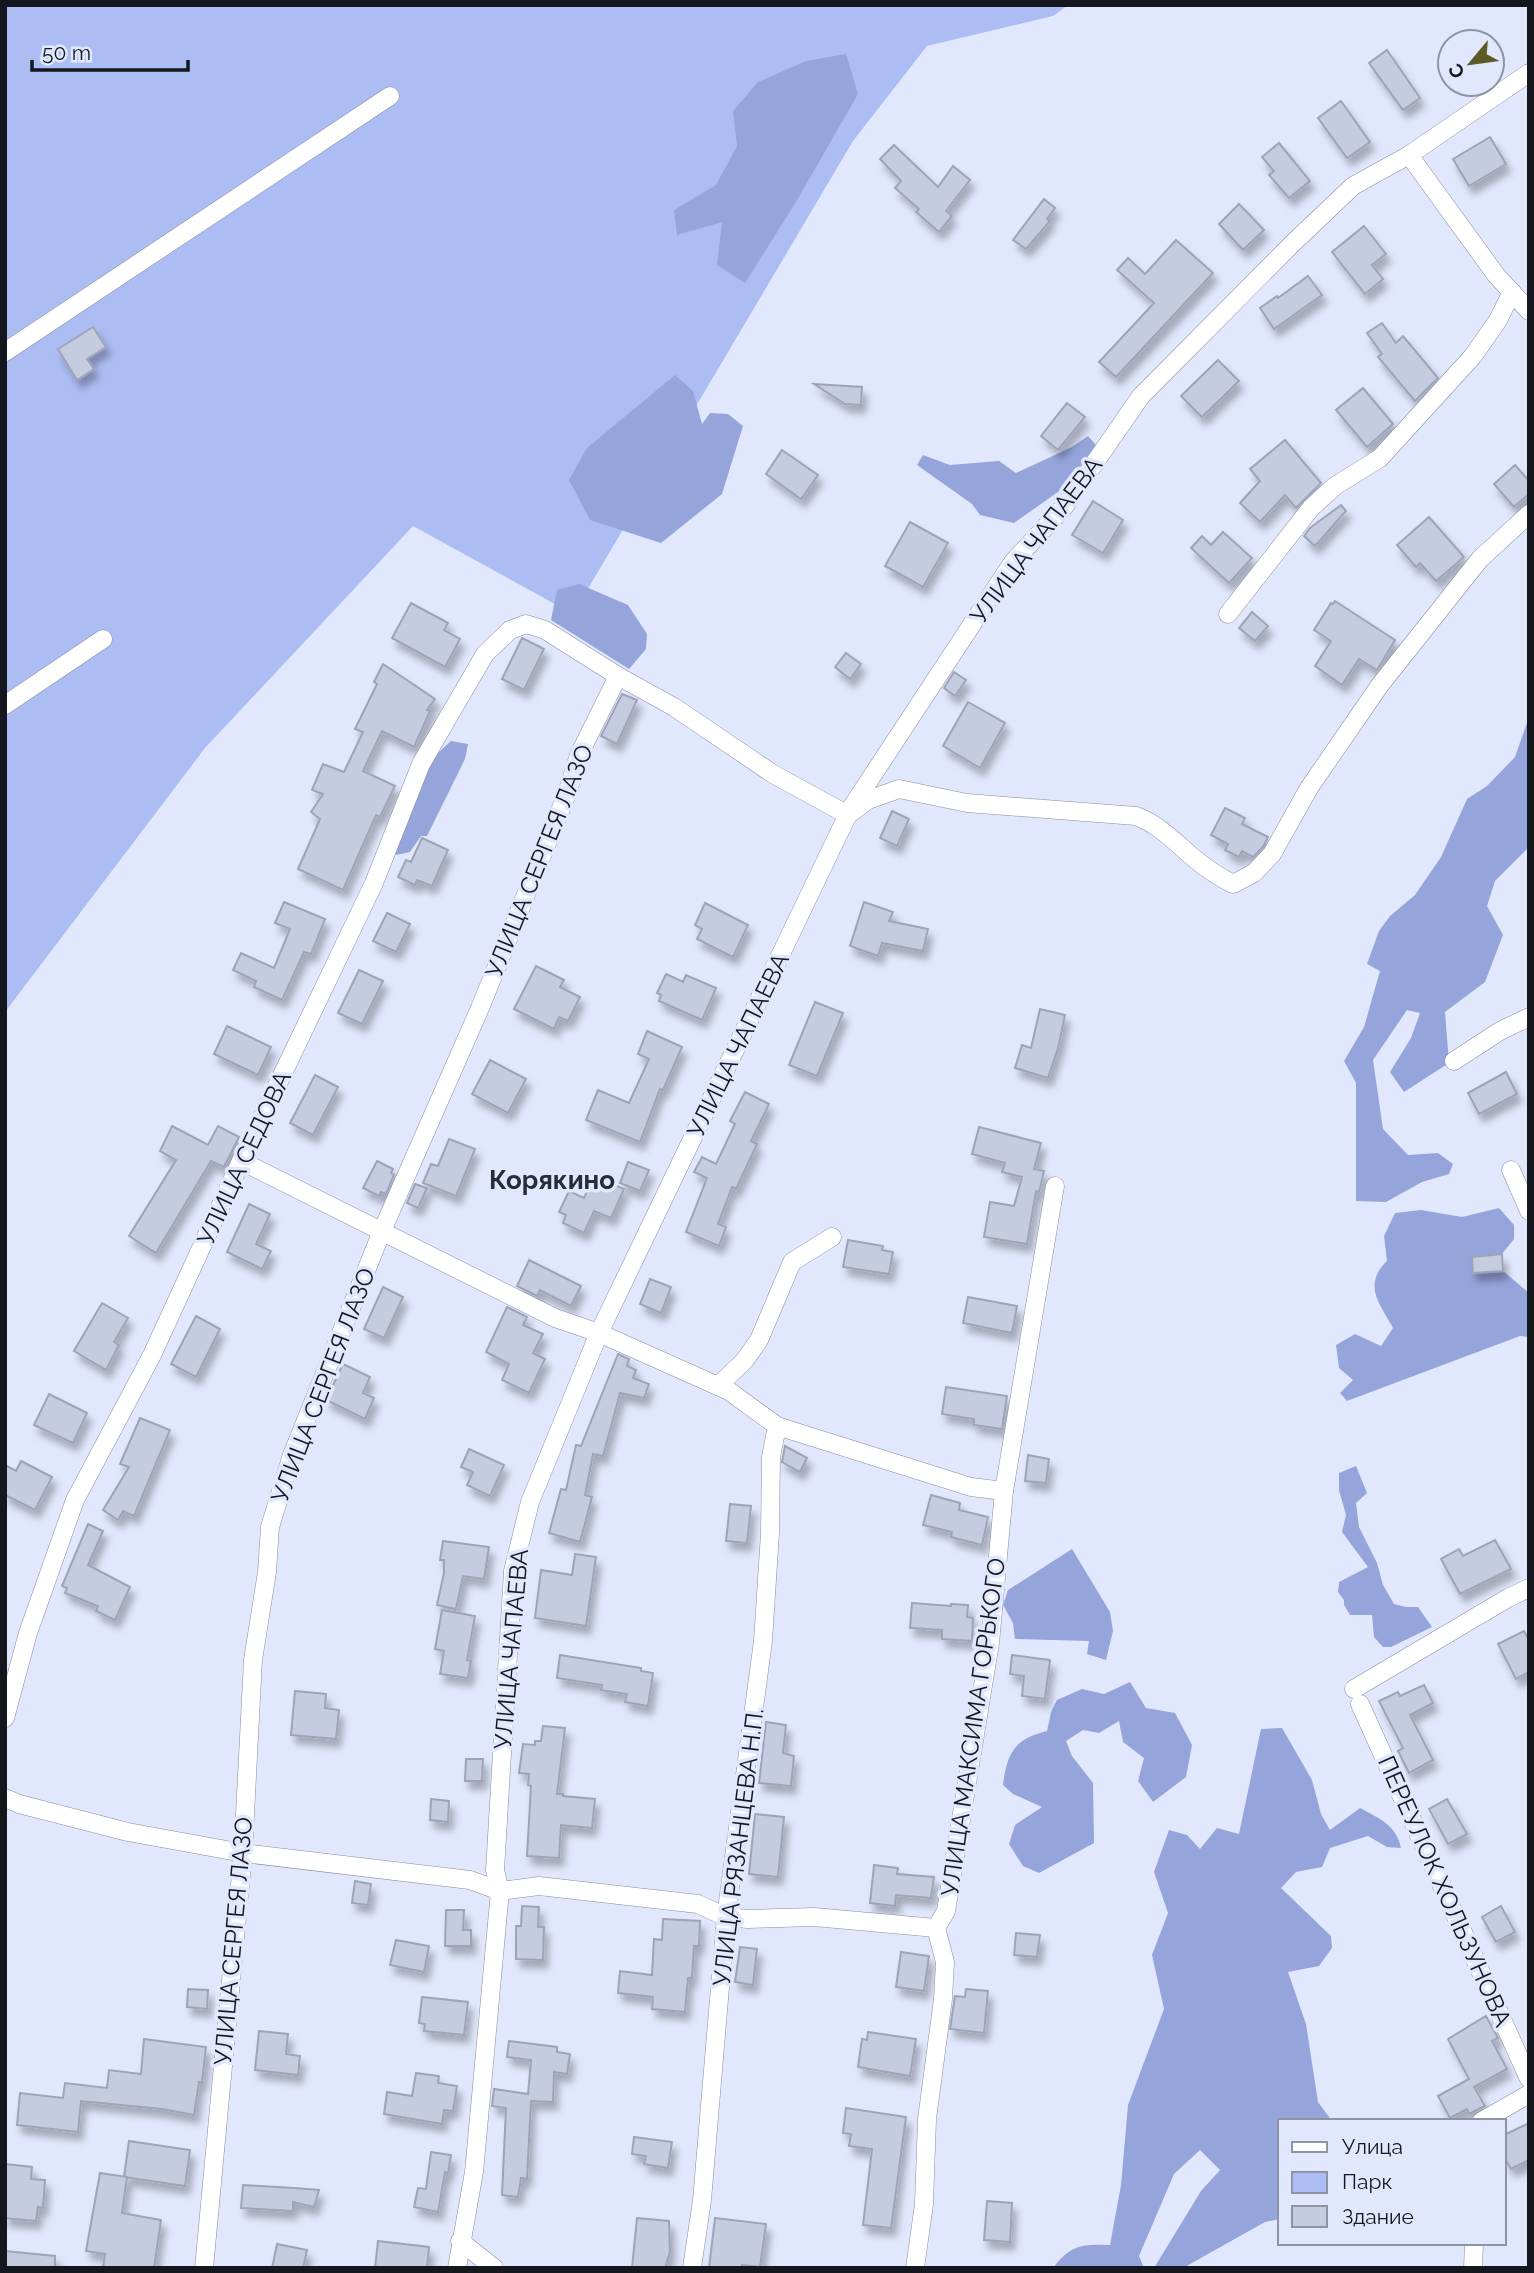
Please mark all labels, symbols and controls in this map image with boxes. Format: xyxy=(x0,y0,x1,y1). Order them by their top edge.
scale bar xyxy=(32,28,187,72)
north arrow xyxy=(1436,28,1506,98)
text: 50 m xyxy=(42,40,91,65)
text: С xyxy=(1443,60,1469,82)
street label: УЛИЦА ЧАПАЕВА xyxy=(964,451,1108,629)
street label: УЛИЦА СЕРГЕЯ ЛАЗО xyxy=(479,740,599,982)
street label: УЛИЦА ЧАПАЕВА xyxy=(681,948,795,1142)
street label: УЛИЦА СЕДОВА xyxy=(191,1066,297,1250)
district label: Корякино xyxy=(489,1165,615,1195)
street label: УЛИЦА СЕРГЕЯ ЛАЗО xyxy=(265,1264,381,1506)
street label: УЛИЦА ЧАПАЕВА xyxy=(488,1548,534,1750)
street label: УЛИЦА МАКСИМА ГОРЬКОГО xyxy=(935,1556,1011,1898)
street label: УЛИЦА РЯЗАНЦЕВА Н.П. xyxy=(707,1706,769,1988)
street label: ПЕРЕУЛОК ХОЛЬЗУНОВА xyxy=(1372,1751,1518,2031)
street label: УЛИЦА СЕРГЕЯ ЛАЗО xyxy=(208,1816,258,2066)
legend xyxy=(1278,2119,1506,2245)
text: Улица xyxy=(1342,2134,1403,2159)
text: Парк xyxy=(1342,2169,1392,2194)
text: Здание xyxy=(1342,2204,1414,2229)

